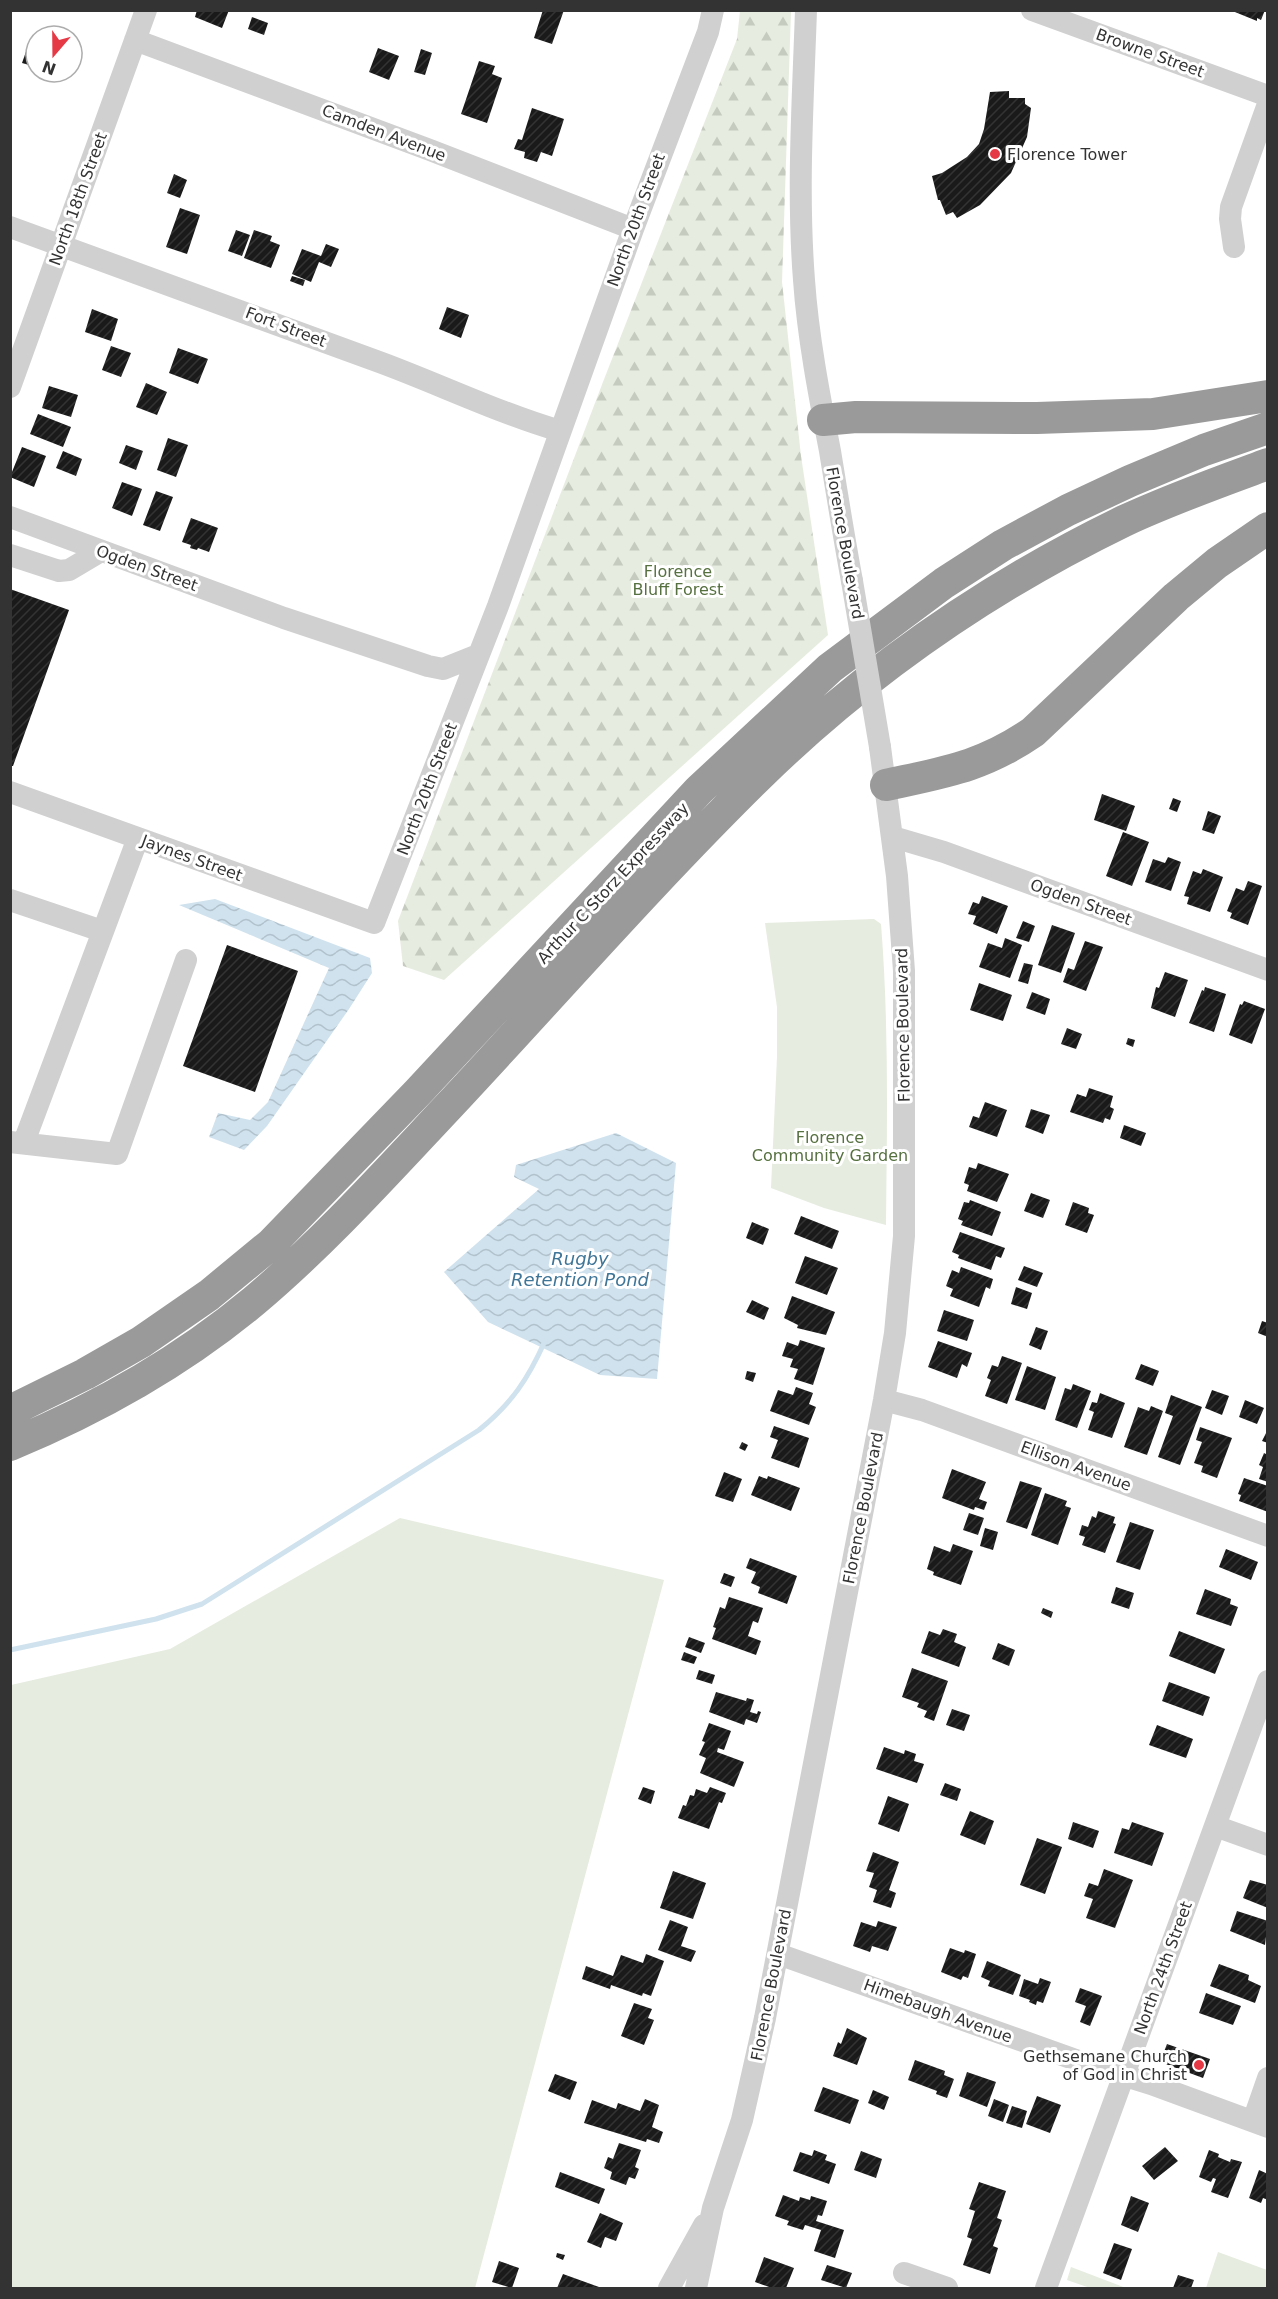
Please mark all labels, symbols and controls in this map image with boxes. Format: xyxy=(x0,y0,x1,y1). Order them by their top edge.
north arrow xyxy=(24,24,84,84)
street label: Browne Street xyxy=(1093,25,1207,81)
text: N xyxy=(39,56,59,79)
street label: Camden Avenue xyxy=(319,101,449,165)
street label: North 18th Street xyxy=(45,130,111,268)
place label: Florence Tower xyxy=(1007,145,1127,164)
marker: Florence Tower xyxy=(988,147,1002,161)
street label: North 20th Street xyxy=(603,151,669,289)
street label: Fort Street xyxy=(243,303,329,351)
street label: Florence Boulevard xyxy=(822,465,868,621)
street label: Ogden Street xyxy=(94,541,200,595)
park label: Florence Bluff Forest xyxy=(633,562,723,599)
street label: North 20th Street xyxy=(393,720,461,858)
street label: Arthur C Storz Expressway xyxy=(533,799,693,967)
street label: Jaynes Street xyxy=(138,831,245,885)
street label: Ogden Street xyxy=(1028,875,1134,929)
street label: Florence Boulevard xyxy=(892,948,914,1102)
park label: Florence Community Garden xyxy=(752,1128,908,1165)
water label: Rugby Retention Pond xyxy=(511,1248,650,1290)
street label: Florence Boulevard xyxy=(839,1430,887,1586)
street label: Ellison Avenue xyxy=(1018,1437,1134,1495)
street label: North 24th Street xyxy=(1130,1899,1196,2037)
street label: Florence Boulevard xyxy=(747,1907,795,2063)
street label: Himebaugh Avenue xyxy=(861,1975,1015,2047)
place label: Gethsemane Church of God in Christ xyxy=(1023,2047,1187,2084)
marker: Gethsemane Church of God in Christ xyxy=(1192,2058,1206,2072)

